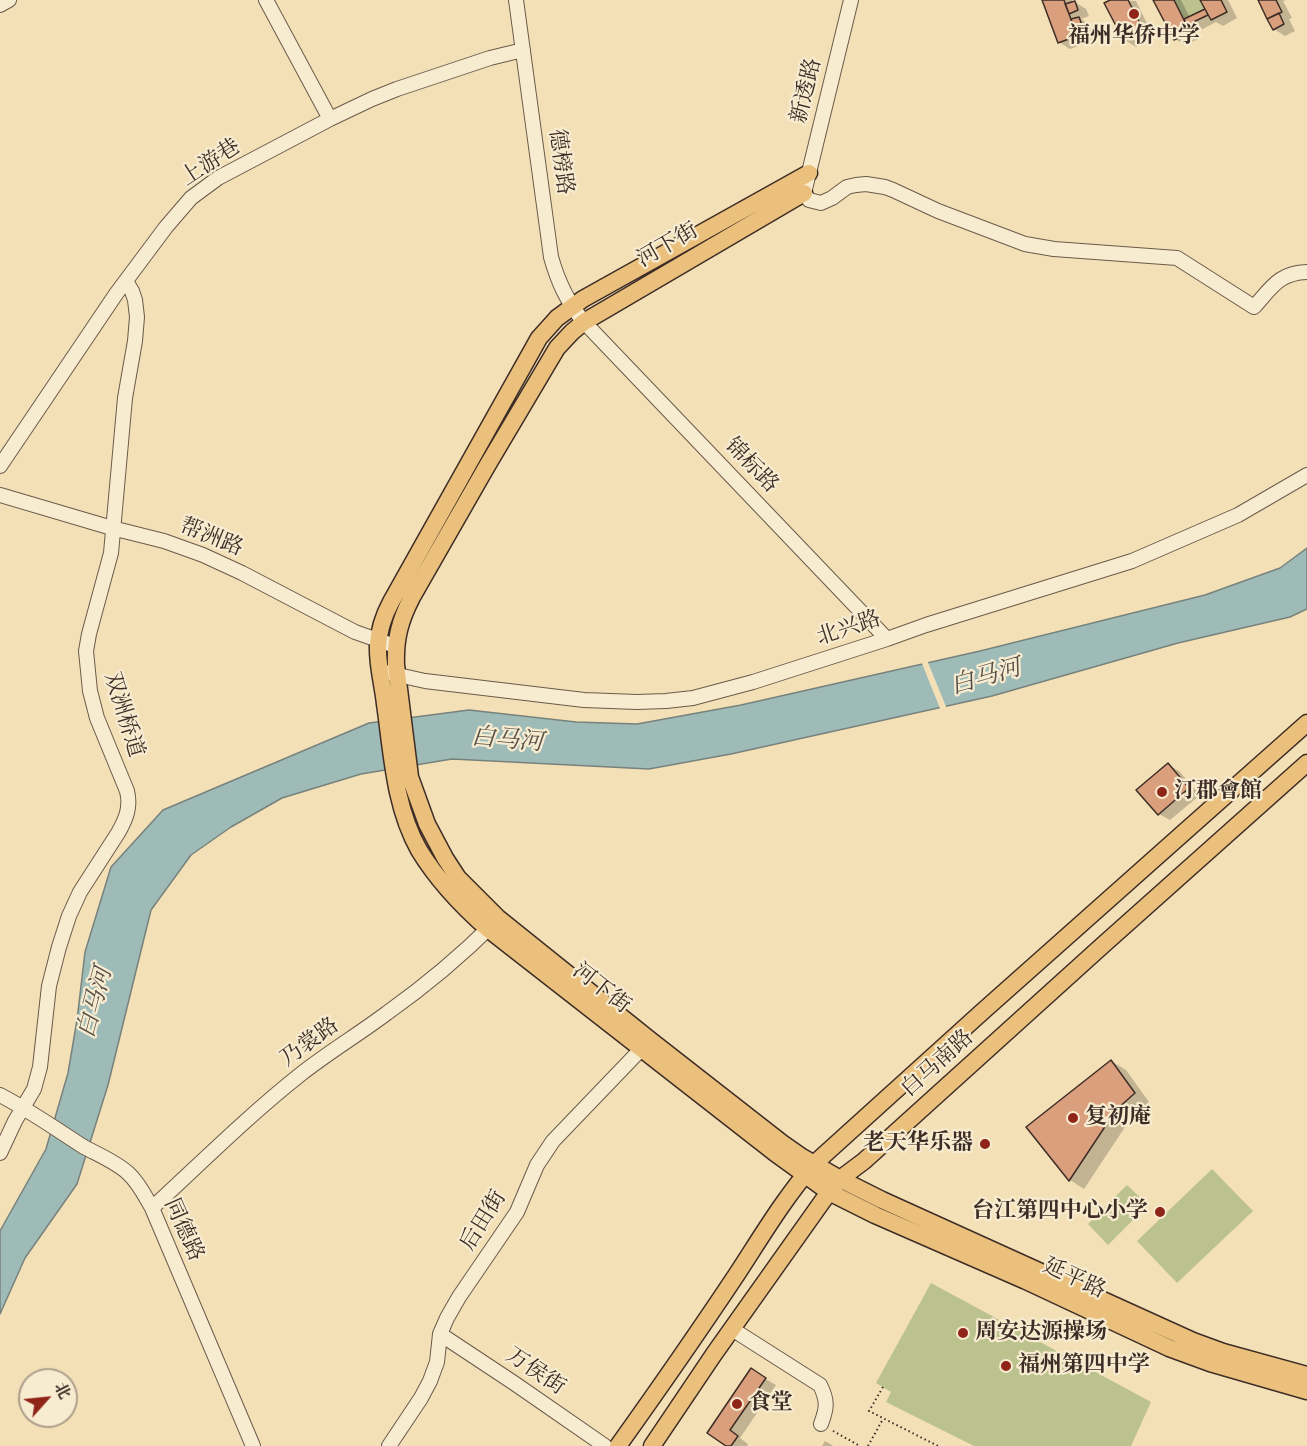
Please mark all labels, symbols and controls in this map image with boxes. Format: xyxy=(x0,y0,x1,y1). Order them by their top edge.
marker: 福州华侨中学 xyxy=(1127,7,1141,21)
place label: 福州华侨中学 xyxy=(1068,24,1200,50)
street label: 新透路 xyxy=(786,56,828,126)
street label: 德榜路 xyxy=(542,127,578,197)
street label: 上游巷 xyxy=(176,134,246,192)
street label: 河下街 xyxy=(633,218,703,274)
street label: 锦标路 xyxy=(719,433,783,499)
street label: 帮洲路 xyxy=(175,513,247,563)
street label: 北兴路 xyxy=(814,606,884,652)
water label: 白马河 xyxy=(947,654,1025,702)
street label: 双洲桥道 xyxy=(98,669,148,761)
water label: 白马河 xyxy=(470,724,544,758)
place label: 汀郡會館 xyxy=(1174,779,1262,805)
marker: 汀郡會館 xyxy=(1155,785,1169,799)
street label: 河下街 xyxy=(567,958,635,1020)
water label: 白马河 xyxy=(73,964,119,1042)
street label: 乃裳路 xyxy=(276,1013,344,1073)
street label: 白马南路 xyxy=(896,1025,980,1103)
place label: 复初庵 xyxy=(1085,1105,1151,1131)
marker: 复初庵 xyxy=(1066,1111,1080,1125)
place label: 老天华乐器 xyxy=(863,1131,973,1157)
marker: 老天华乐器 xyxy=(978,1137,992,1151)
street label: 后田街 xyxy=(455,1186,513,1256)
street label: 同德路 xyxy=(158,1194,208,1266)
place label: 台江第四中心小学 xyxy=(972,1199,1148,1225)
marker: 台江第四中心小学 xyxy=(1153,1205,1167,1219)
street label: 延平路 xyxy=(1039,1253,1109,1305)
place label: 周安达源操场 xyxy=(975,1320,1107,1346)
marker: 周安达源操场 xyxy=(956,1326,970,1340)
street label: 万侯街 xyxy=(500,1343,570,1401)
place label: 福州第四中学 xyxy=(1018,1353,1150,1379)
marker: 福州第四中学 xyxy=(999,1359,1013,1373)
north arrow xyxy=(18,1368,78,1428)
text: 北 xyxy=(50,1379,75,1402)
place label: 食堂 xyxy=(749,1391,793,1417)
marker: 食堂 xyxy=(730,1397,744,1411)

